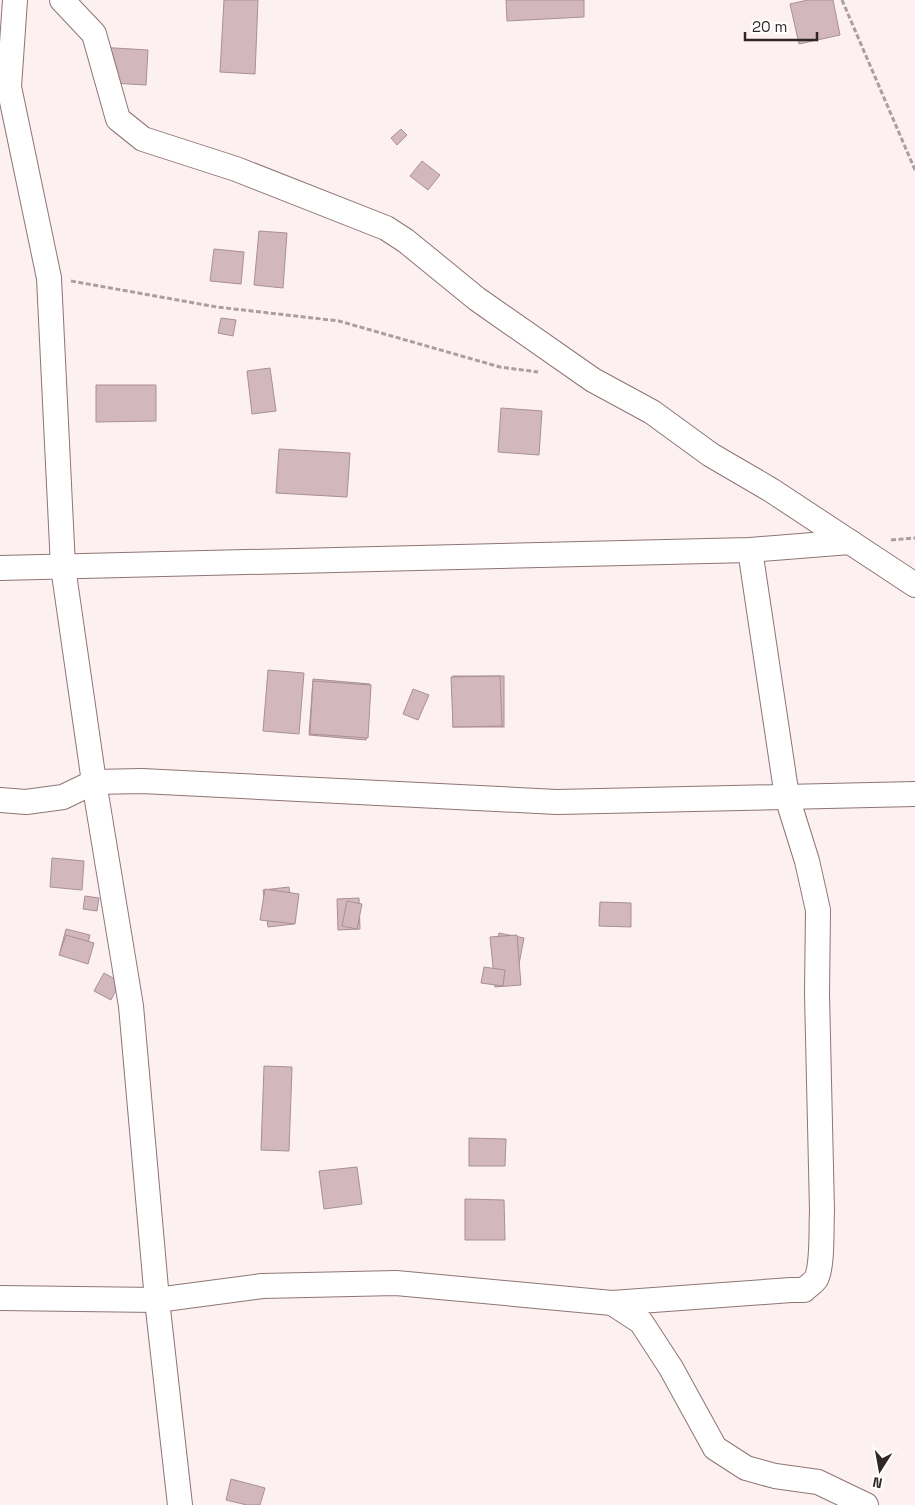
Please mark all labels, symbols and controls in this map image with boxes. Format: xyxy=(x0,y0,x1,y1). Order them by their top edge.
scale bar xyxy=(745,10,818,42)
text: 20 m xyxy=(752,17,787,36)
north arrow xyxy=(855,1445,905,1495)
text: N xyxy=(871,1473,884,1492)

